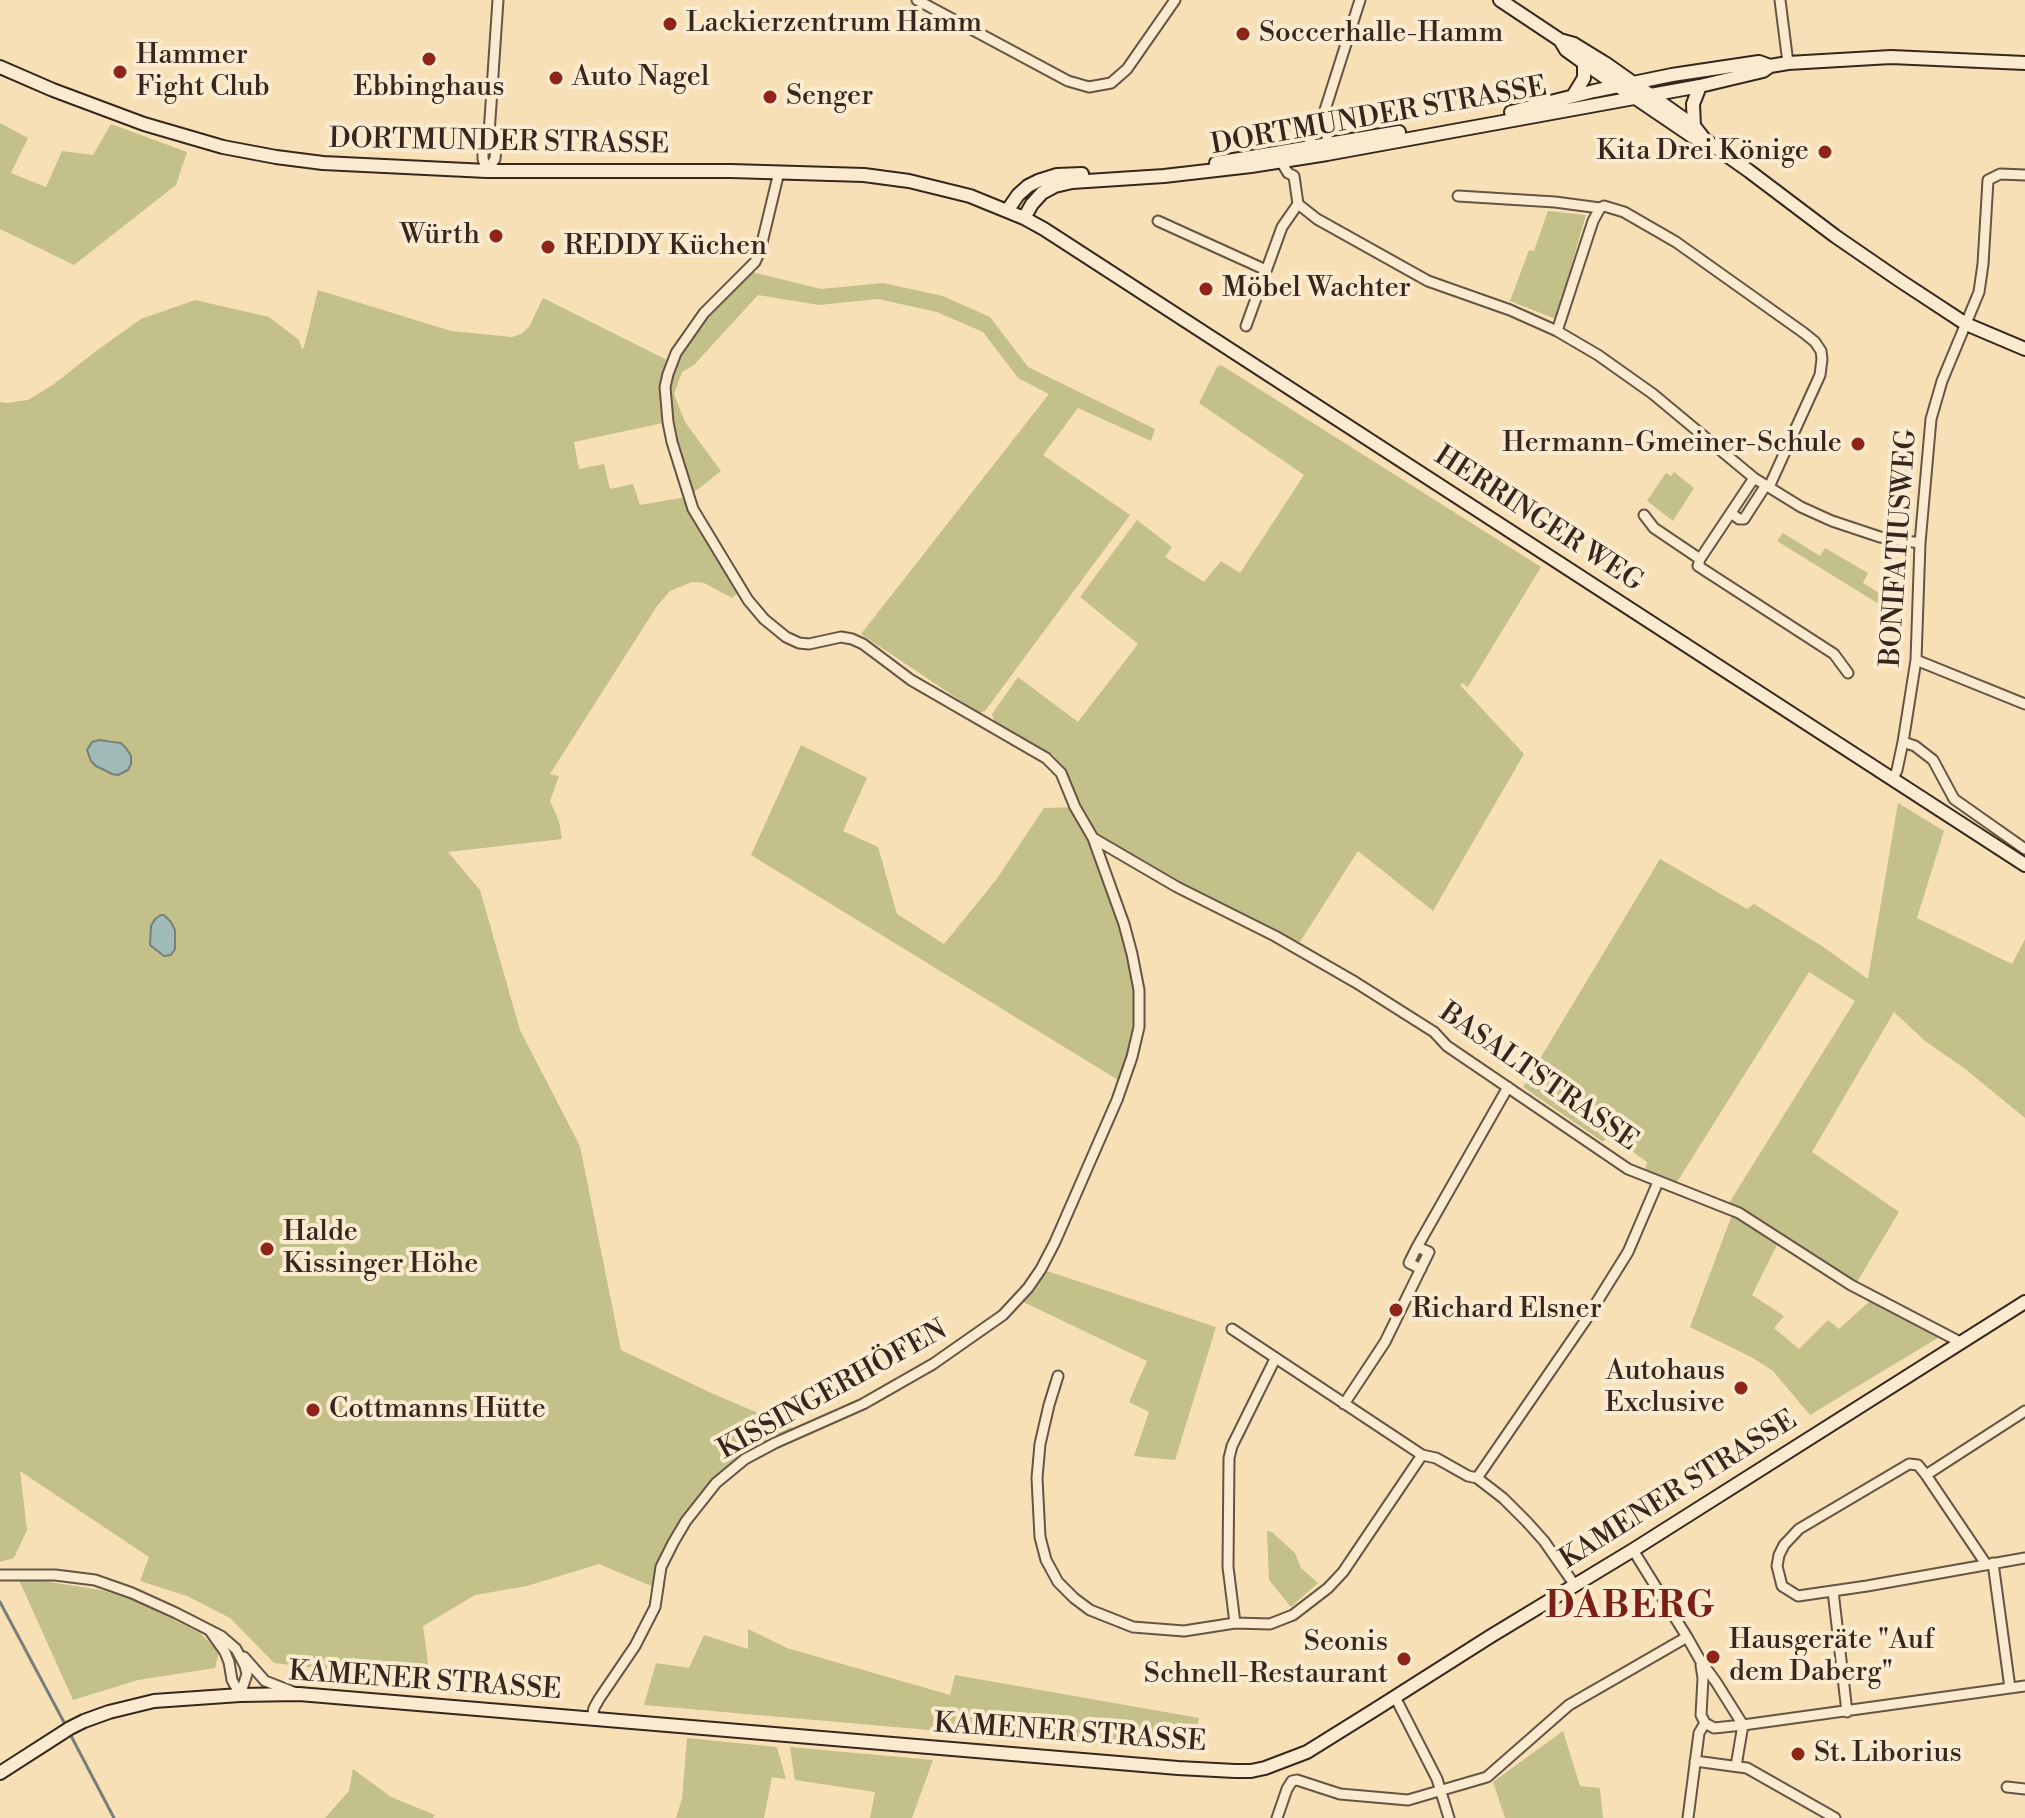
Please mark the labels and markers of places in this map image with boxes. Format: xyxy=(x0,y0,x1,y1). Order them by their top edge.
place label: Lackierzentrum Hamm xyxy=(686,7,982,41)
marker: Lackierzentrum Hamm xyxy=(661,15,679,33)
place label: Soccerhalle-Hamm xyxy=(1259,17,1503,51)
marker: Soccerhalle-Hamm xyxy=(1234,25,1252,43)
place label: Hammer Fight Club xyxy=(136,39,270,105)
marker: Ebbinghaus xyxy=(420,50,438,68)
place label: Auto Nagel xyxy=(572,61,709,95)
marker: Hammer Fight Club xyxy=(111,63,129,81)
marker: Auto Nagel xyxy=(547,69,565,87)
place label: Ebbinghaus xyxy=(354,71,504,105)
place label: Senger xyxy=(786,80,873,114)
marker: Senger xyxy=(761,88,779,106)
place label: Kita Drei Könige xyxy=(1596,135,1809,169)
marker: Kita Drei Könige xyxy=(1816,143,1834,161)
place label: Würth xyxy=(400,219,480,253)
marker: Würth xyxy=(487,227,505,245)
place label: REDDY Küchen xyxy=(564,230,767,264)
marker: REDDY Küchen xyxy=(539,238,557,256)
place label: Möbel Wachter xyxy=(1222,272,1411,306)
marker: Möbel Wachter xyxy=(1197,280,1215,298)
place label: Hermann-Gmeiner-Schule xyxy=(1502,427,1842,461)
marker: Hermann-Gmeiner-Schule xyxy=(1849,435,1867,453)
place label: Halde Kissinger Höhe xyxy=(283,1216,478,1282)
marker: Halde Kissinger Höhe xyxy=(258,1240,276,1258)
place label: Richard Elsner xyxy=(1412,1293,1602,1327)
marker: Richard Elsner xyxy=(1387,1301,1405,1319)
place label: Autohaus Exclusive xyxy=(1605,1355,1725,1421)
marker: Autohaus Exclusive xyxy=(1732,1379,1750,1397)
place label: Cottmanns Hütte xyxy=(329,1393,546,1427)
marker: Cottmanns Hütte xyxy=(304,1401,322,1419)
place label: Hausgeräte "Auf dem Daberg" xyxy=(1729,1624,1934,1690)
place label: Seonis Schnell-Restaurant xyxy=(1144,1626,1388,1692)
marker: Hausgeräte "Auf dem Daberg" xyxy=(1704,1648,1722,1666)
marker: Seonis Schnell-Restaurant xyxy=(1395,1650,1413,1668)
place label: St. Liborius xyxy=(1814,1737,1962,1771)
marker: St. Liborius xyxy=(1789,1745,1807,1763)

